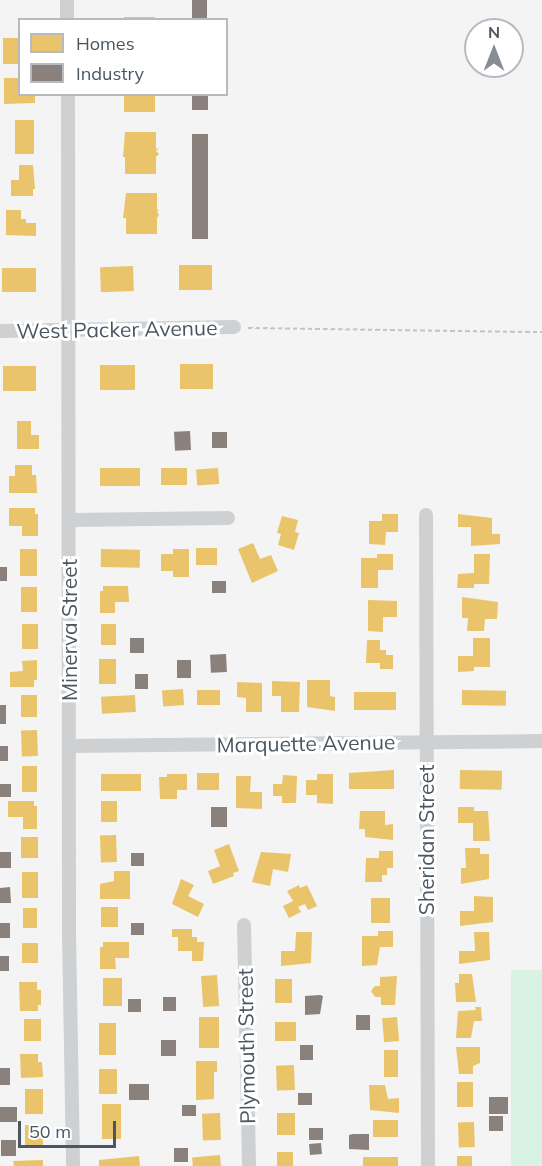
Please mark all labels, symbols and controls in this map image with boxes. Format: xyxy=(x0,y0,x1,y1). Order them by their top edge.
legend xyxy=(18,18,228,96)
north arrow xyxy=(464,18,524,78)
text: N xyxy=(488,22,500,42)
text: Homes xyxy=(76,32,135,55)
text: Industry xyxy=(76,62,144,85)
street label: West Packer Avenue xyxy=(16,315,218,343)
street label: Minerva Street xyxy=(56,559,82,701)
street label: Marquette Avenue xyxy=(216,729,396,757)
street label: Sheridan Street xyxy=(413,765,439,915)
street label: Plymouth Street xyxy=(232,968,260,1124)
scale bar xyxy=(21,1109,118,1147)
text: 50 m xyxy=(29,1120,71,1143)

